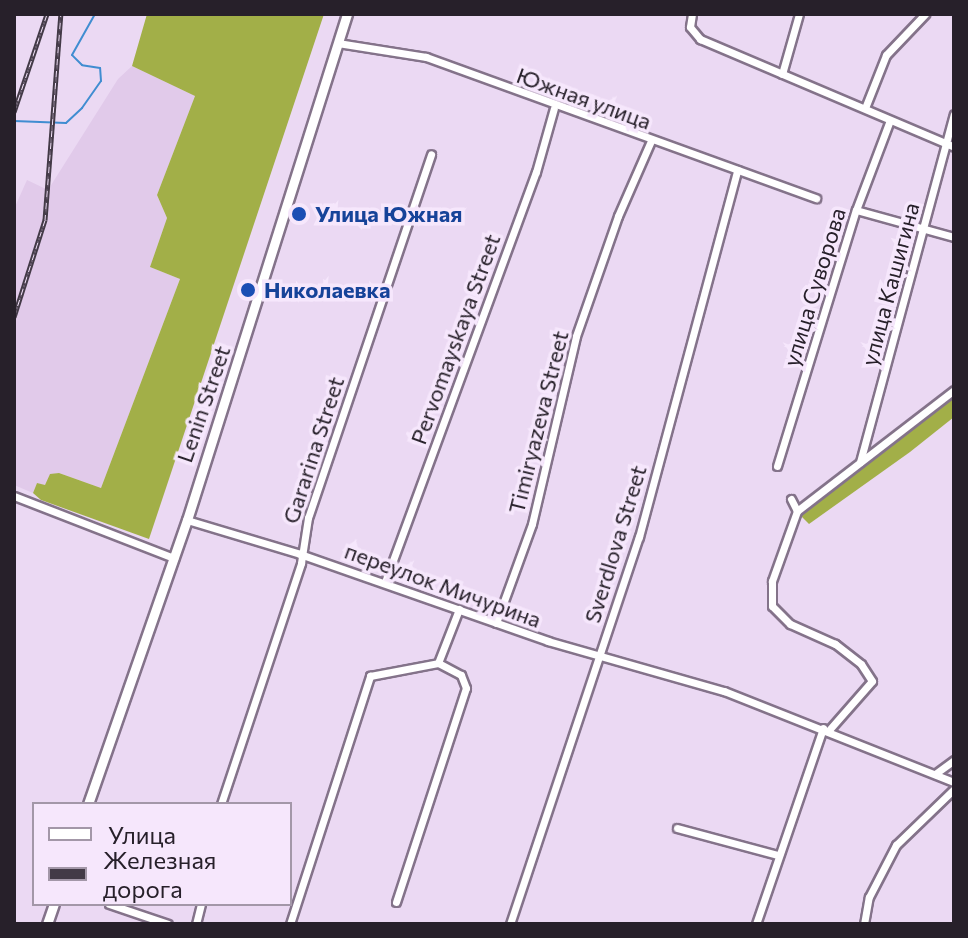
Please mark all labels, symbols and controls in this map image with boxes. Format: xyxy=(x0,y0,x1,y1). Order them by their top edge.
street label: Южная улица xyxy=(513,61,655,135)
street label: улица Кашигина xyxy=(856,200,924,368)
place label: Улица Южная xyxy=(315,201,462,227)
marker: Улица Южная xyxy=(290,205,308,223)
street label: улица Суворова xyxy=(777,205,851,369)
street label: Pervomayskaya Street xyxy=(405,230,505,448)
place label: Николаевка xyxy=(264,277,391,303)
marker: Николаевка xyxy=(239,281,257,299)
street label: Timiryazeva Street xyxy=(503,328,573,516)
street label: Lenin Street xyxy=(171,342,235,466)
street label: Gararina Street xyxy=(277,373,349,527)
street label: Sverdlova Street xyxy=(579,462,651,626)
street label: переулок Мичурина xyxy=(341,537,545,633)
legend xyxy=(32,802,292,906)
text: Улица xyxy=(108,820,176,849)
text: Железная дорога xyxy=(103,845,216,903)

